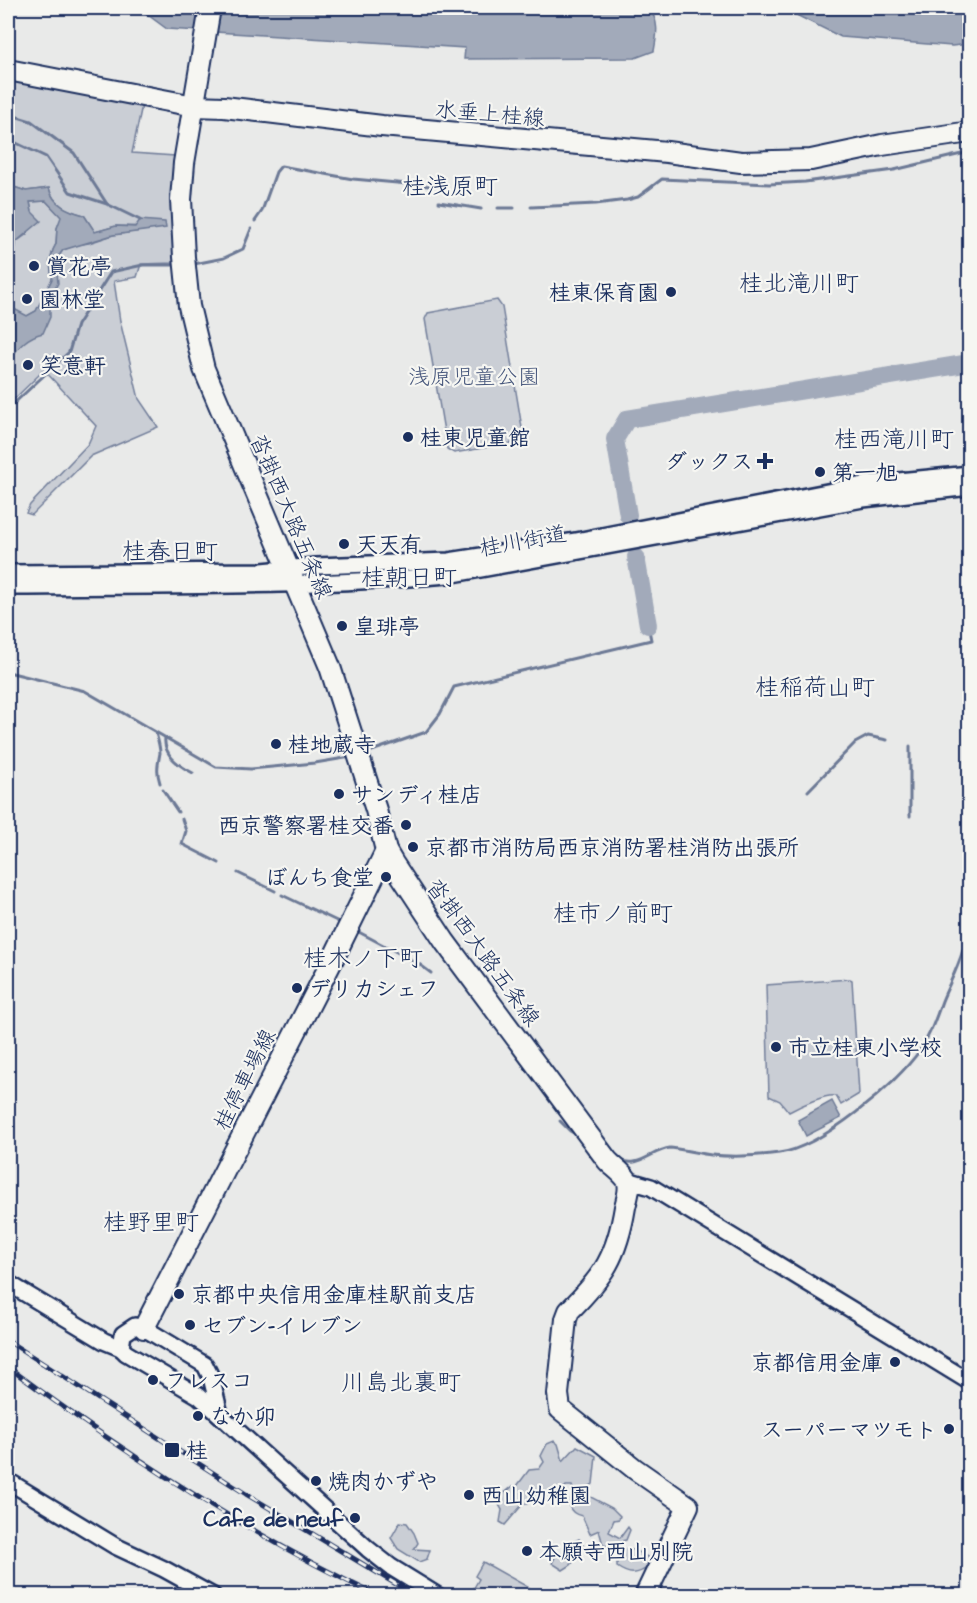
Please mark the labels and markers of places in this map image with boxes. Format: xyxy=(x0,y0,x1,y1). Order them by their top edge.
place label: 賞花亭 xyxy=(46,252,112,283)
marker: 賞花亭 xyxy=(27,259,41,273)
place label: 桂東保育園 xyxy=(549,278,659,309)
place label: 園林堂 xyxy=(39,285,105,316)
marker: 桂東保育園 xyxy=(664,285,678,299)
marker: 園林堂 xyxy=(20,292,34,306)
place label: 笑意軒 xyxy=(40,351,106,382)
marker: 笑意軒 xyxy=(21,358,35,372)
place label: 桂東児童館 xyxy=(420,423,530,454)
marker: 桂東児童館 xyxy=(401,430,415,444)
place label: ダックス xyxy=(665,447,753,478)
marker: ダックス xyxy=(758,454,772,468)
place label: 第一旭 xyxy=(832,458,898,489)
marker: 第一旭 xyxy=(813,465,827,479)
place label: 天天有 xyxy=(356,530,422,561)
marker: 天天有 xyxy=(337,537,351,551)
place label: 皇琲亭 xyxy=(354,612,420,643)
marker: 皇琲亭 xyxy=(335,619,349,633)
place label: 桂地蔵寺 xyxy=(288,730,376,761)
marker: 桂地蔵寺 xyxy=(269,737,283,751)
place label: サンディ桂店 xyxy=(351,780,482,811)
marker: サンディ桂店 xyxy=(332,787,346,801)
place label: 西京警察署桂交番 xyxy=(218,811,394,842)
marker: 西京警察署桂交番 xyxy=(399,818,413,832)
place label: 京都市消防局西京消防署桂消防出張所 xyxy=(425,833,799,864)
marker: 京都市消防局西京消防署桂消防出張所 xyxy=(406,840,420,854)
place label: ぼんち食堂 xyxy=(265,863,374,894)
marker: ぼんち食堂 xyxy=(379,870,393,884)
place label: デリカシェフ xyxy=(309,974,439,1005)
marker: デリカシェフ xyxy=(290,981,304,995)
place label: 市立桂東小学校 xyxy=(788,1033,942,1064)
marker: 市立桂東小学校 xyxy=(769,1040,783,1054)
place label: 京都中央信用金庫桂駅前支店 xyxy=(191,1280,477,1311)
marker: 京都中央信用金庫桂駅前支店 xyxy=(172,1287,186,1301)
place label: セブン-イレブン xyxy=(202,1311,363,1342)
marker: セブン-イレブン xyxy=(183,1318,197,1332)
place label: 京都信用金庫 xyxy=(751,1348,883,1379)
marker: 京都信用金庫 xyxy=(888,1355,902,1369)
place label: フレスコ xyxy=(165,1366,253,1397)
marker: フレスコ xyxy=(146,1373,160,1387)
place label: なか卯 xyxy=(210,1402,276,1433)
marker: なか卯 xyxy=(191,1409,205,1423)
place label: スーパーマツモト xyxy=(761,1415,937,1446)
marker: スーパーマツモト xyxy=(942,1422,956,1436)
place label: 桂 xyxy=(186,1436,208,1467)
marker: 桂 xyxy=(163,1441,181,1459)
place label: 焼肉かずや xyxy=(328,1467,438,1498)
marker: 焼肉かずや xyxy=(309,1474,323,1488)
place label: 西山幼稚園 xyxy=(481,1481,591,1512)
marker: 西山幼稚園 xyxy=(462,1488,476,1502)
place label: Cafe de neuf xyxy=(203,1504,344,1535)
marker: Cafe de neuf xyxy=(348,1511,362,1525)
place label: 本願寺西山別院 xyxy=(539,1537,693,1568)
marker: 本願寺西山別院 xyxy=(520,1544,534,1558)

